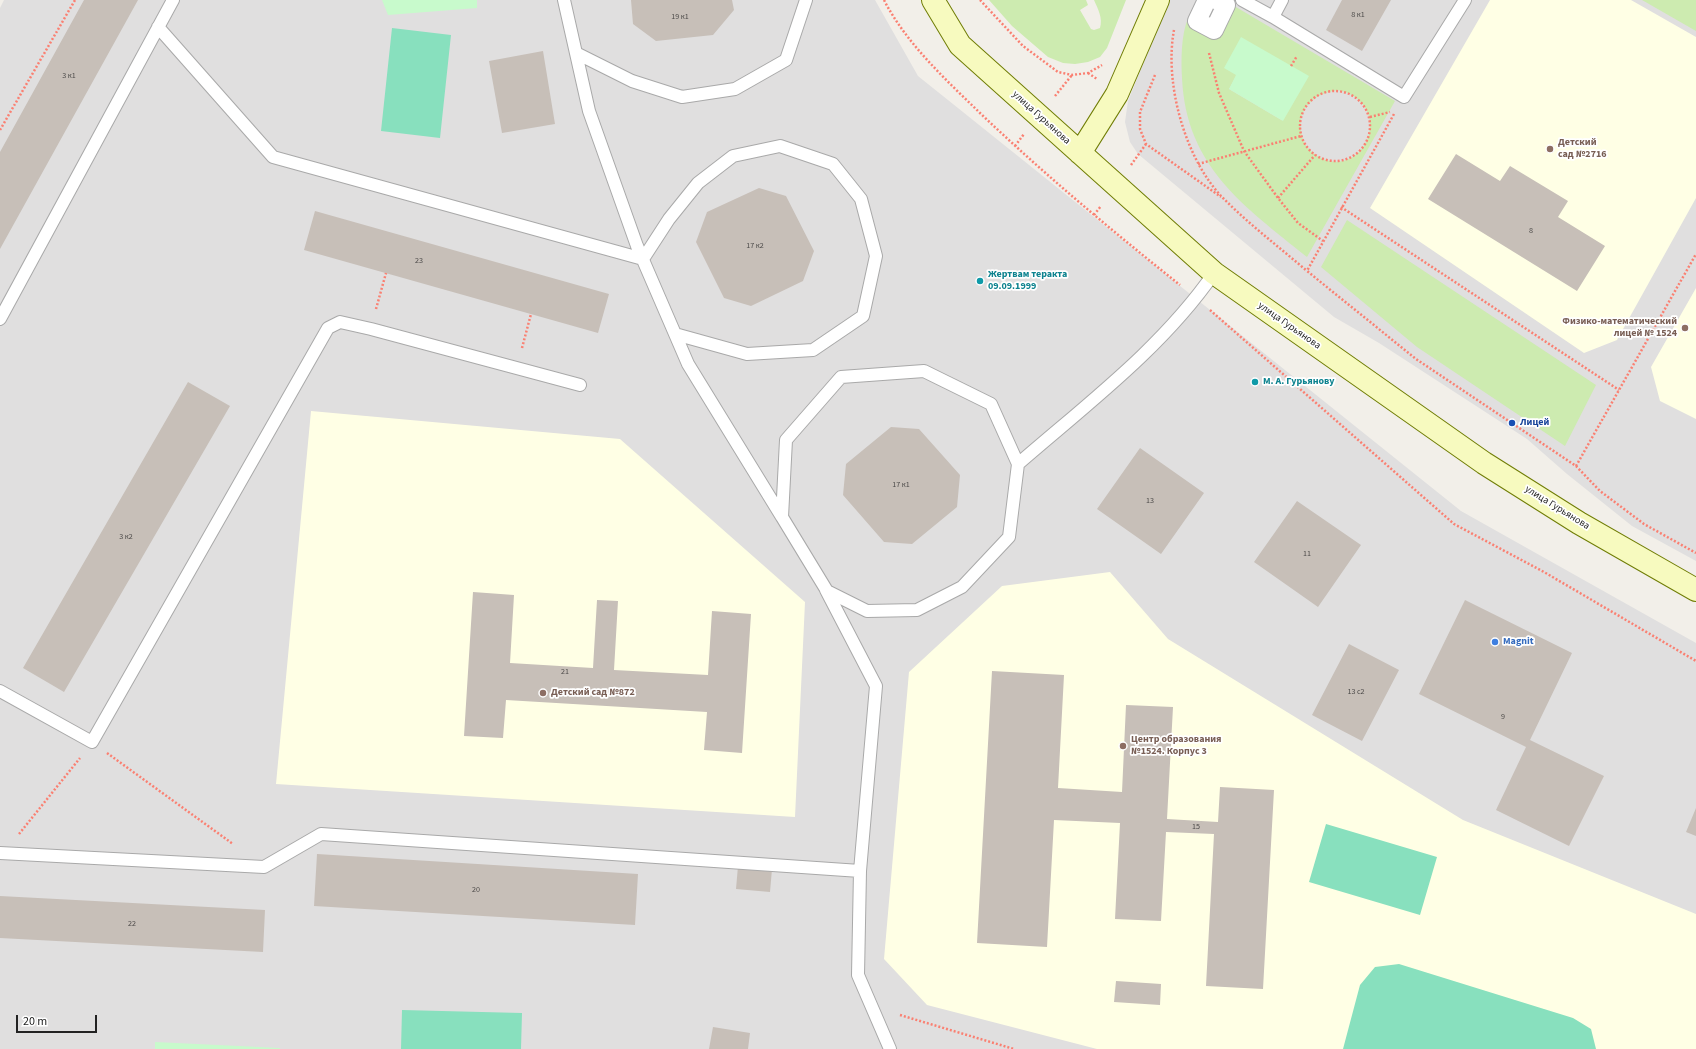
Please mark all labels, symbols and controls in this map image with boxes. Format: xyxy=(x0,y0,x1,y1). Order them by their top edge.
house number: 8 к1 xyxy=(1351,10,1365,20)
house number: 19 к1 xyxy=(671,12,689,22)
house number: 3 к1 xyxy=(62,71,76,81)
street label: улица Гурьянова xyxy=(1009,89,1073,147)
place label: Детский сад №2716 xyxy=(1558,137,1606,160)
marker: Детский сад №2716 xyxy=(1545,144,1555,154)
house number: 8 xyxy=(1529,226,1533,236)
house number: 17 к2 xyxy=(746,241,764,251)
house number: 23 xyxy=(415,256,423,266)
place label: Жертвам теракта 09.09.1999 xyxy=(988,269,1067,292)
marker: Жертвам теракта 09.09.1999 xyxy=(975,276,985,286)
street label: улица Гурьянова xyxy=(1255,300,1323,352)
place label: Физико-математический лицей № 1524 xyxy=(1562,316,1677,340)
marker: Физико-математический лицей № 1524 xyxy=(1680,323,1690,333)
place label: М. А. Гурьянову xyxy=(1263,376,1335,388)
marker: М. А. Гурьянову xyxy=(1250,377,1260,387)
place label: Лицей xyxy=(1520,417,1549,429)
marker: Лицей xyxy=(1507,418,1517,428)
house number: 17 к1 xyxy=(892,480,910,490)
street label: улица Гурьянова xyxy=(1522,483,1592,533)
house number: 13 xyxy=(1146,496,1154,506)
house number: 3 к2 xyxy=(119,532,133,542)
house number: 11 xyxy=(1303,549,1311,559)
place label: Magnit xyxy=(1503,636,1534,648)
marker: Magnit xyxy=(1490,637,1500,647)
house number: 21 xyxy=(561,667,569,677)
place label: Детский сад №872 xyxy=(551,687,635,699)
house number: 13 с2 xyxy=(1347,687,1365,697)
marker: Детский сад №872 xyxy=(538,688,548,698)
house number: 9 xyxy=(1501,712,1505,722)
place label: Центр образования №1524. Корпус 3 xyxy=(1131,734,1222,758)
marker: Центр образования №1524. Корпус 3 xyxy=(1118,741,1128,751)
house number: 15 xyxy=(1192,822,1200,832)
house number: 20 xyxy=(472,885,480,895)
house number: 22 xyxy=(128,919,136,929)
scale bar xyxy=(18,1007,99,1033)
text: 20 m xyxy=(23,1013,47,1030)

